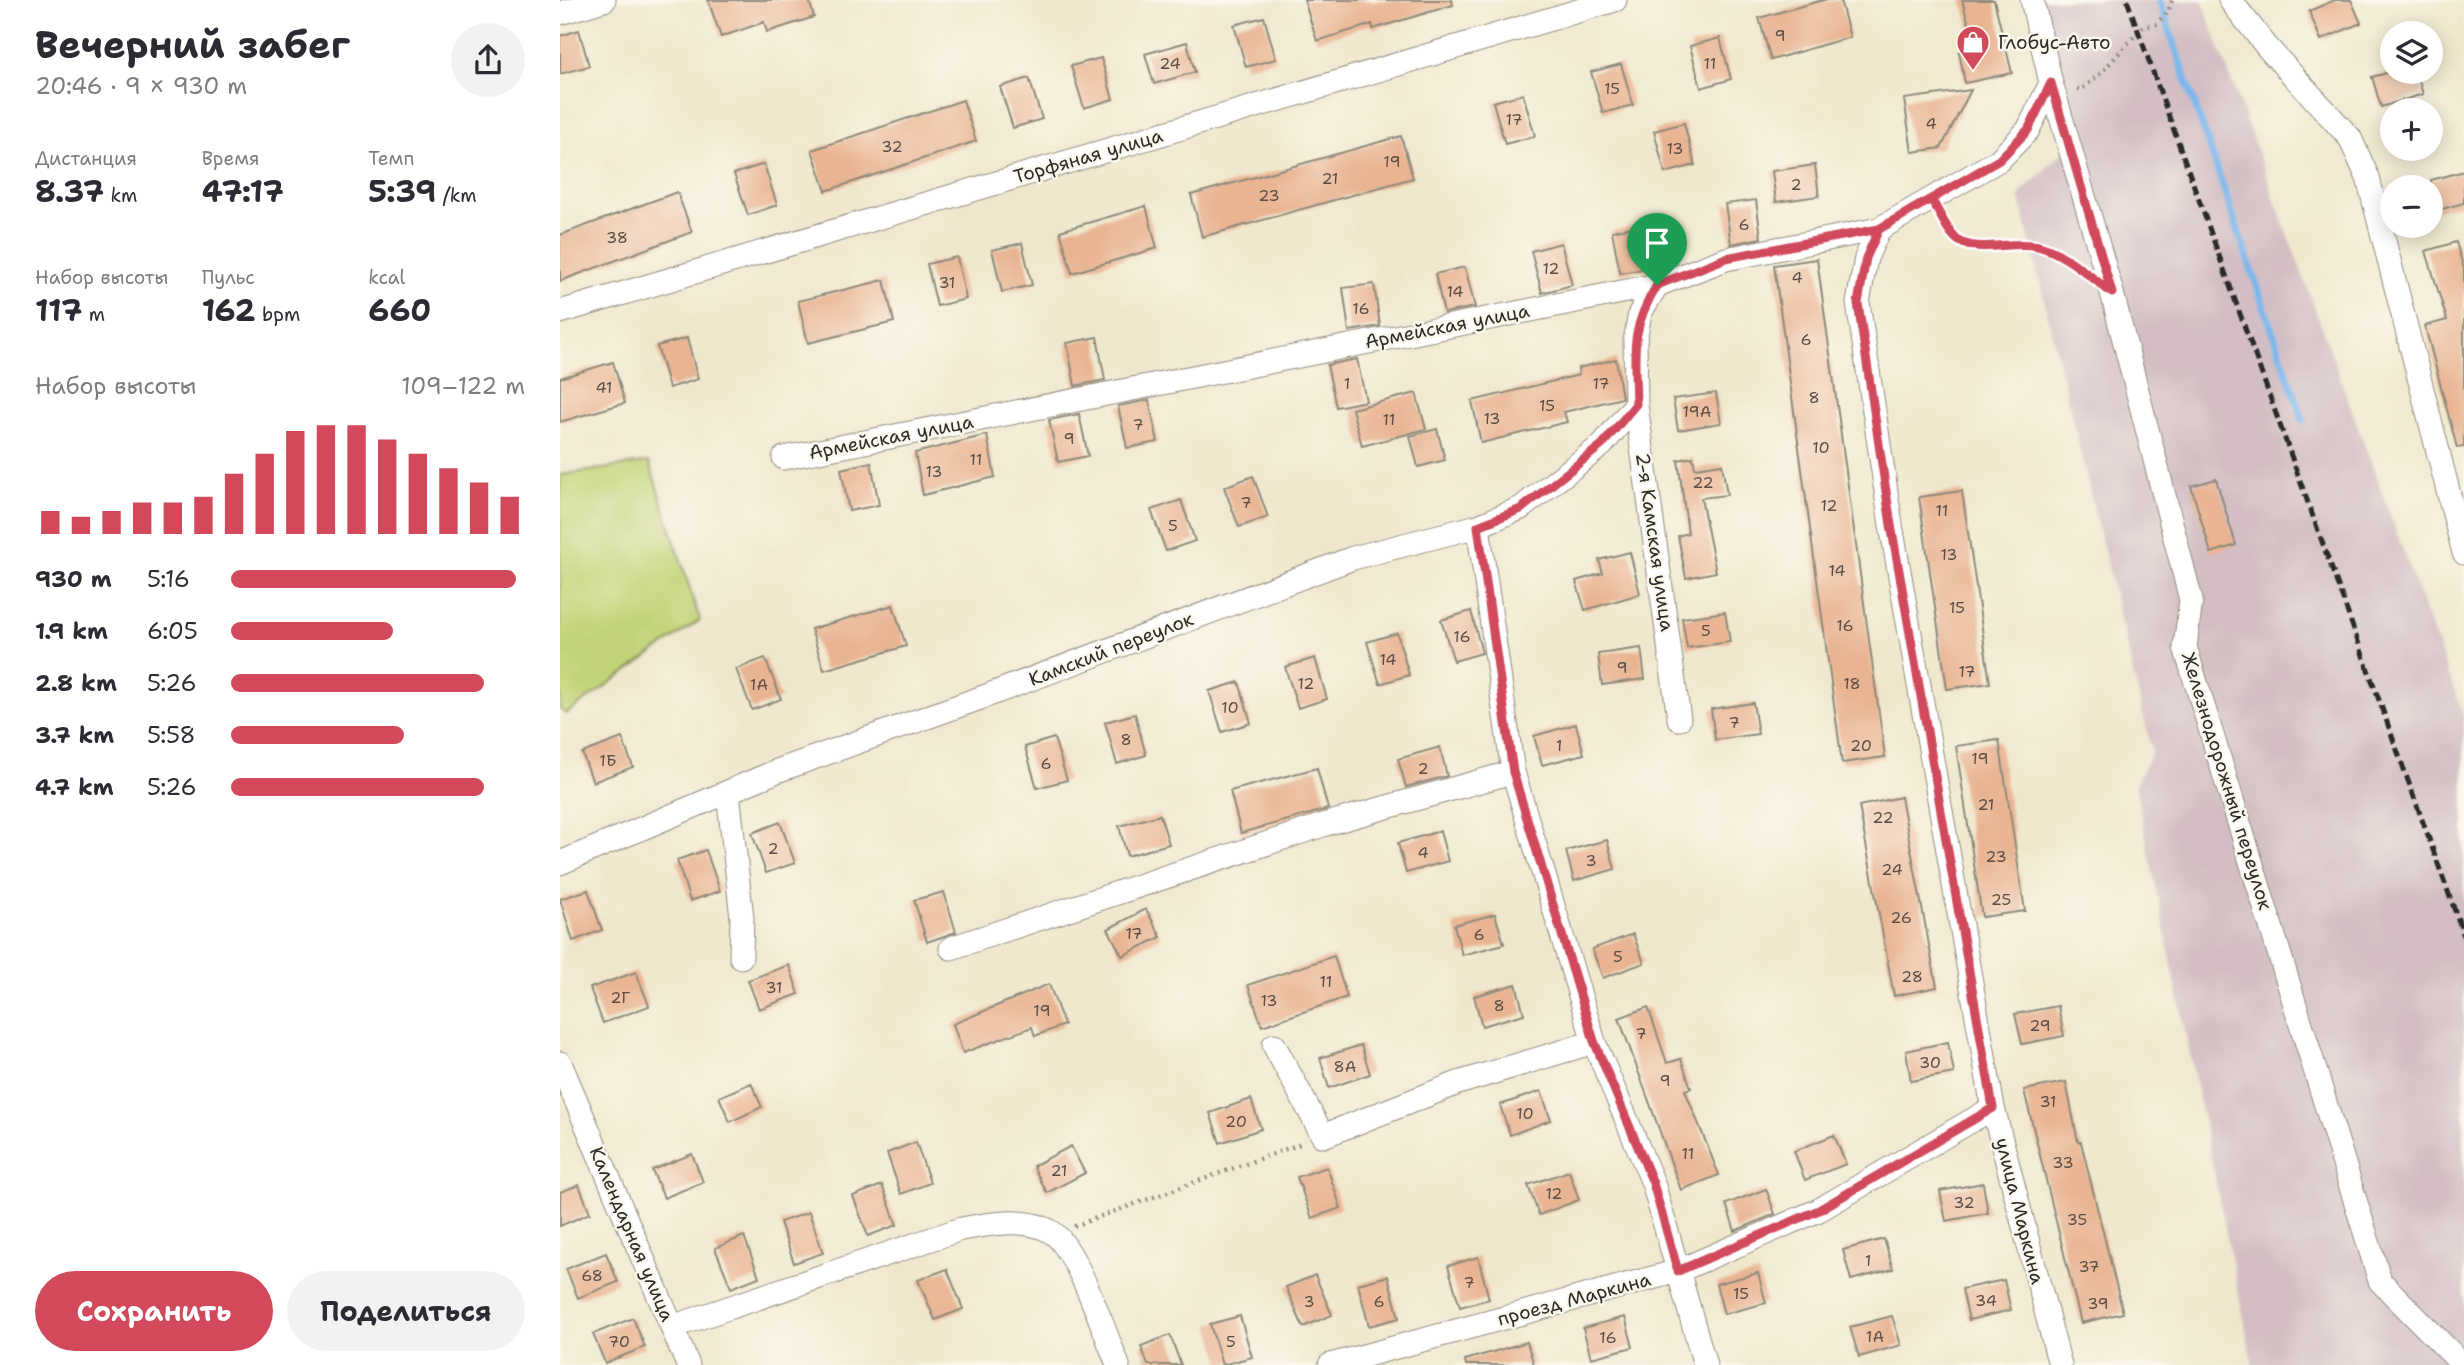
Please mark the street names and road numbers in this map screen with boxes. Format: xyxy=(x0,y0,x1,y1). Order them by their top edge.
street label: Торфяная улица xyxy=(1011,123,1166,189)
street label: Армейская улица xyxy=(1363,298,1532,354)
street label: Армейская улица xyxy=(807,409,976,465)
street label: 2-я Камская улица xyxy=(1630,451,1680,633)
street label: Камский переулок xyxy=(1025,606,1197,692)
street label: Железнодорожный переулок xyxy=(2176,649,2278,913)
street label: улица Маркина xyxy=(1990,1135,2050,1287)
street label: Календарная улица xyxy=(584,1143,680,1325)
street label: проезд Маркина xyxy=(1495,1266,1654,1331)

